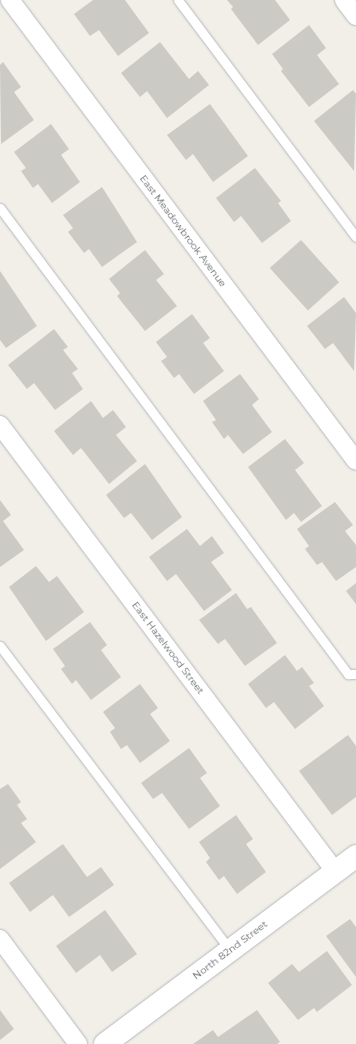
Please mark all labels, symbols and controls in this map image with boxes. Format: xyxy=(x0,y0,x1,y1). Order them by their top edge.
street label: East Meadowbrook Avenue xyxy=(137,173,229,289)
street label: East Hazelwood Street xyxy=(129,599,207,697)
street label: North 82nd Street xyxy=(190,918,270,982)

